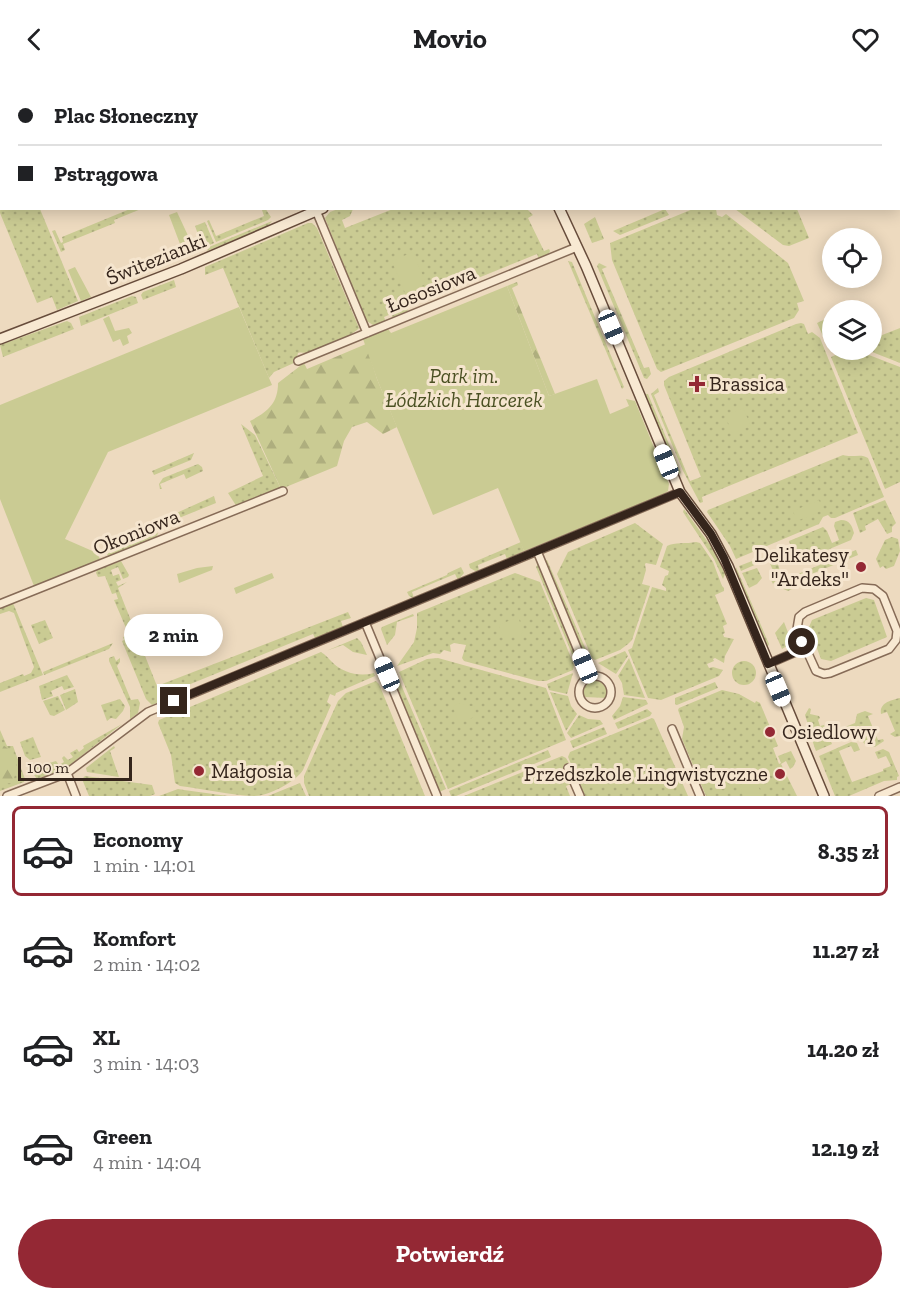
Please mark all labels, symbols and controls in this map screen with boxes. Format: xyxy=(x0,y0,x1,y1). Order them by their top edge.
icon: back xyxy=(18,23,51,56)
text: Movio xyxy=(413,23,487,55)
icon: heart xyxy=(849,23,882,56)
text: Plac Słoneczny xyxy=(54,102,198,129)
text: Pstrągowa xyxy=(54,160,158,187)
street label: Świtezianki xyxy=(102,227,209,290)
map controls xyxy=(822,228,882,360)
button: locate xyxy=(822,228,882,288)
street label: Łososiowa xyxy=(383,259,479,318)
button: layers xyxy=(822,300,882,360)
car xyxy=(596,307,626,347)
park label: Park im. Łódzkich Harcerek xyxy=(385,363,543,412)
place label: Brassica xyxy=(709,371,785,396)
marker: Brassica xyxy=(690,377,704,391)
car xyxy=(651,442,681,482)
street label: Okoniowa xyxy=(89,503,183,560)
place label: Delikatesy "Ardeks" xyxy=(754,542,849,591)
marker: Delikatesy "Ardeks" xyxy=(854,560,868,574)
callout: 2 min xyxy=(124,614,224,656)
text: 2 min xyxy=(149,623,198,647)
route start xyxy=(788,628,815,655)
car xyxy=(570,646,600,686)
car xyxy=(372,654,402,694)
car xyxy=(763,669,793,709)
route end xyxy=(160,687,187,714)
place label: Osiedlowy xyxy=(782,719,877,744)
marker: Osiedlowy xyxy=(763,725,777,739)
scale bar xyxy=(18,754,132,782)
text: 100 m xyxy=(27,758,69,777)
place label: Małgosia xyxy=(211,758,293,783)
place label: Przedszkole Lingwistyczne xyxy=(524,761,768,786)
marker: Małgosia xyxy=(192,764,206,778)
marker: Przedszkole Lingwistyczne xyxy=(773,767,787,781)
icon: car xyxy=(21,824,75,878)
text: Economy xyxy=(93,826,183,853)
text: 8.35 zł xyxy=(818,838,879,865)
text: 1 min · 14:01 xyxy=(93,853,195,877)
icon: car xyxy=(21,923,75,977)
text: Komfort xyxy=(93,925,176,952)
text: 11.27 zł xyxy=(812,937,879,964)
text: 2 min · 14:02 xyxy=(93,952,200,976)
icon: car xyxy=(21,1022,75,1076)
text: XL xyxy=(93,1024,120,1051)
text: 14.20 zł xyxy=(807,1036,879,1063)
text: 3 min · 14:03 xyxy=(93,1051,199,1075)
icon: car xyxy=(21,1121,75,1175)
text: Green xyxy=(93,1123,152,1150)
text: 12.19 zł xyxy=(812,1135,879,1162)
text: 4 min · 14:04 xyxy=(93,1150,201,1174)
button: Potwierdź xyxy=(18,1219,882,1288)

